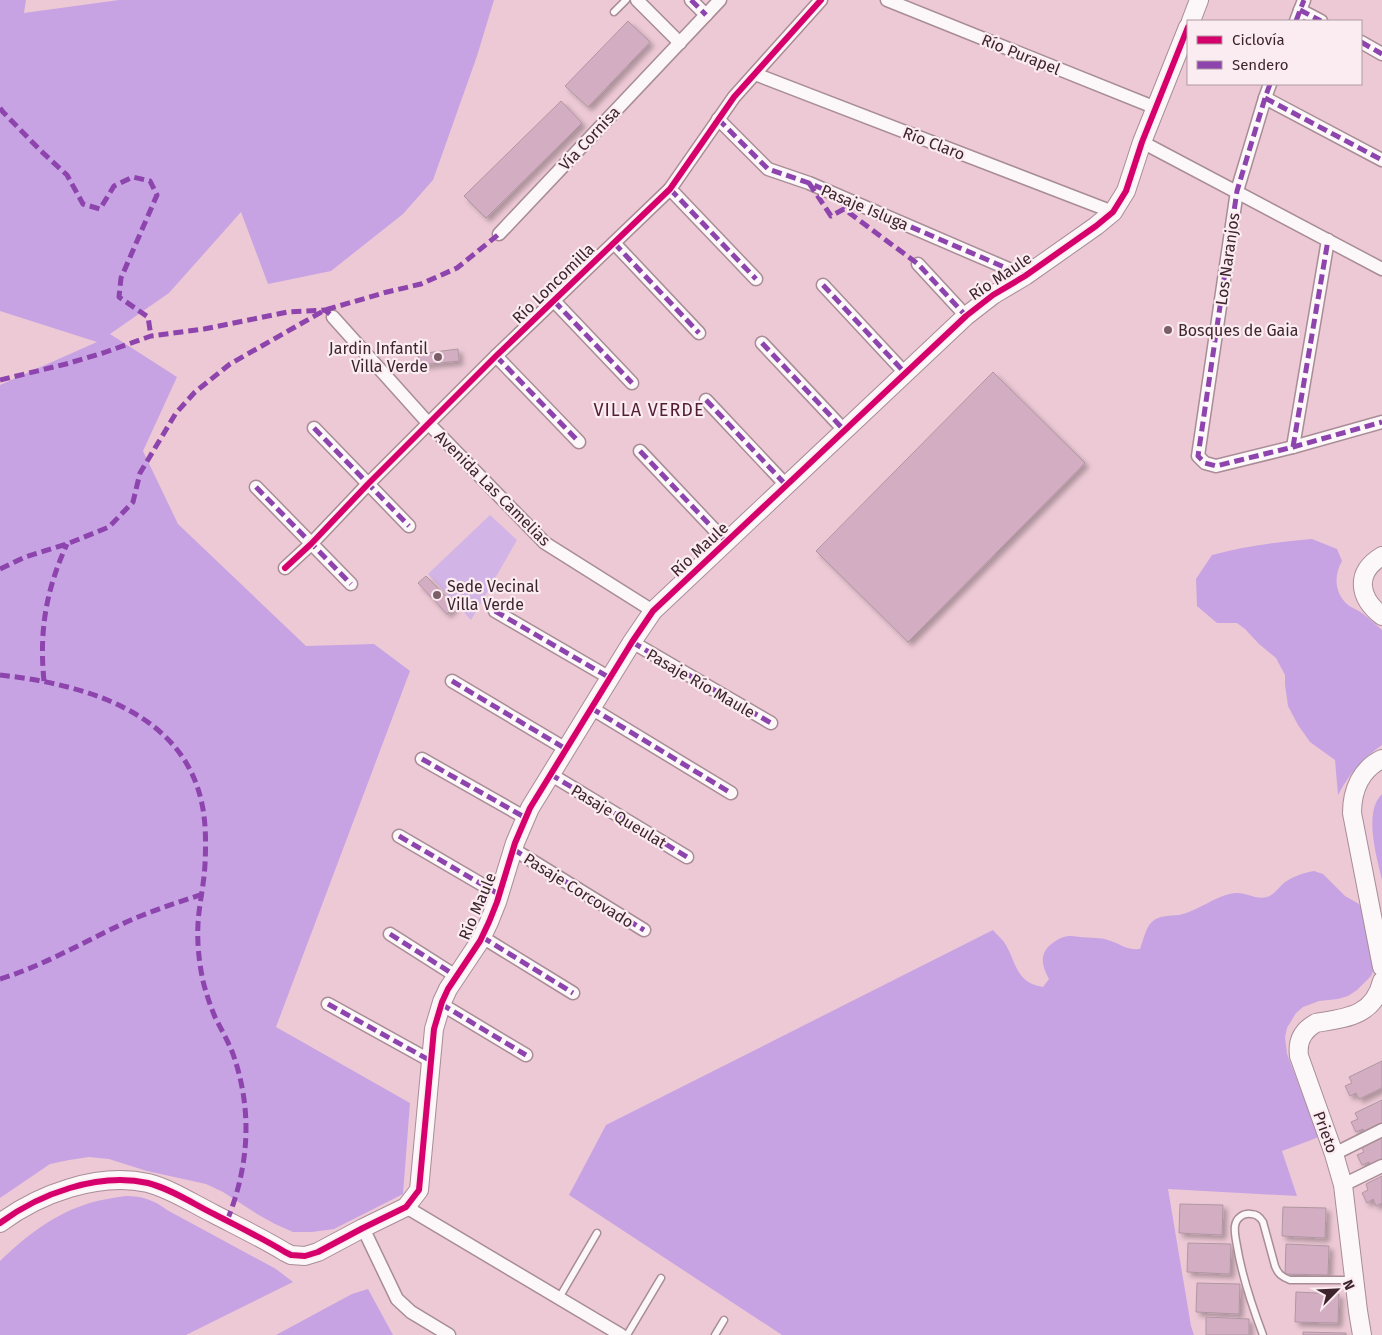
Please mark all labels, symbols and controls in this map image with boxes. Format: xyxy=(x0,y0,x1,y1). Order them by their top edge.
legend xyxy=(1187,20,1362,85)
street label: Río Purapel xyxy=(979,30,1063,79)
text: Ciclovía xyxy=(1232,31,1285,49)
text: Sendero xyxy=(1232,56,1288,74)
street label: Vía Cornisa xyxy=(555,102,624,174)
street label: Río Claro xyxy=(900,123,968,164)
street label: Pasaje Isluga xyxy=(818,181,911,234)
street label: Los Naranjos xyxy=(1212,212,1243,307)
street label: Río Loncomilla xyxy=(508,239,598,327)
street label: Río Maule xyxy=(965,249,1035,304)
place label: Bosques de Gaia xyxy=(1178,321,1298,340)
marker: Bosques de Gaia xyxy=(1162,324,1174,336)
place label: Jardin Infantil Villa Verde xyxy=(329,339,428,376)
marker: Jardin Infantil Villa Verde xyxy=(432,351,444,363)
district label: VILLA VERDE xyxy=(593,399,705,421)
street label: Avenida Las Camelias xyxy=(431,427,554,550)
street label: Río Maule xyxy=(667,518,732,581)
place label: Sede Vecinal Villa Verde xyxy=(447,577,539,614)
marker: Sede Vecinal Villa Verde xyxy=(431,589,443,601)
street label: Pasaje Río Maule xyxy=(643,645,758,722)
street label: Pasaje Queulat xyxy=(568,781,670,852)
street label: Pasaje Corcovado xyxy=(520,849,637,932)
street label: Río Maule xyxy=(455,870,500,943)
street label: Prieto xyxy=(1309,1109,1342,1156)
north arrow xyxy=(1312,1265,1362,1315)
text: N xyxy=(1339,1277,1358,1293)

